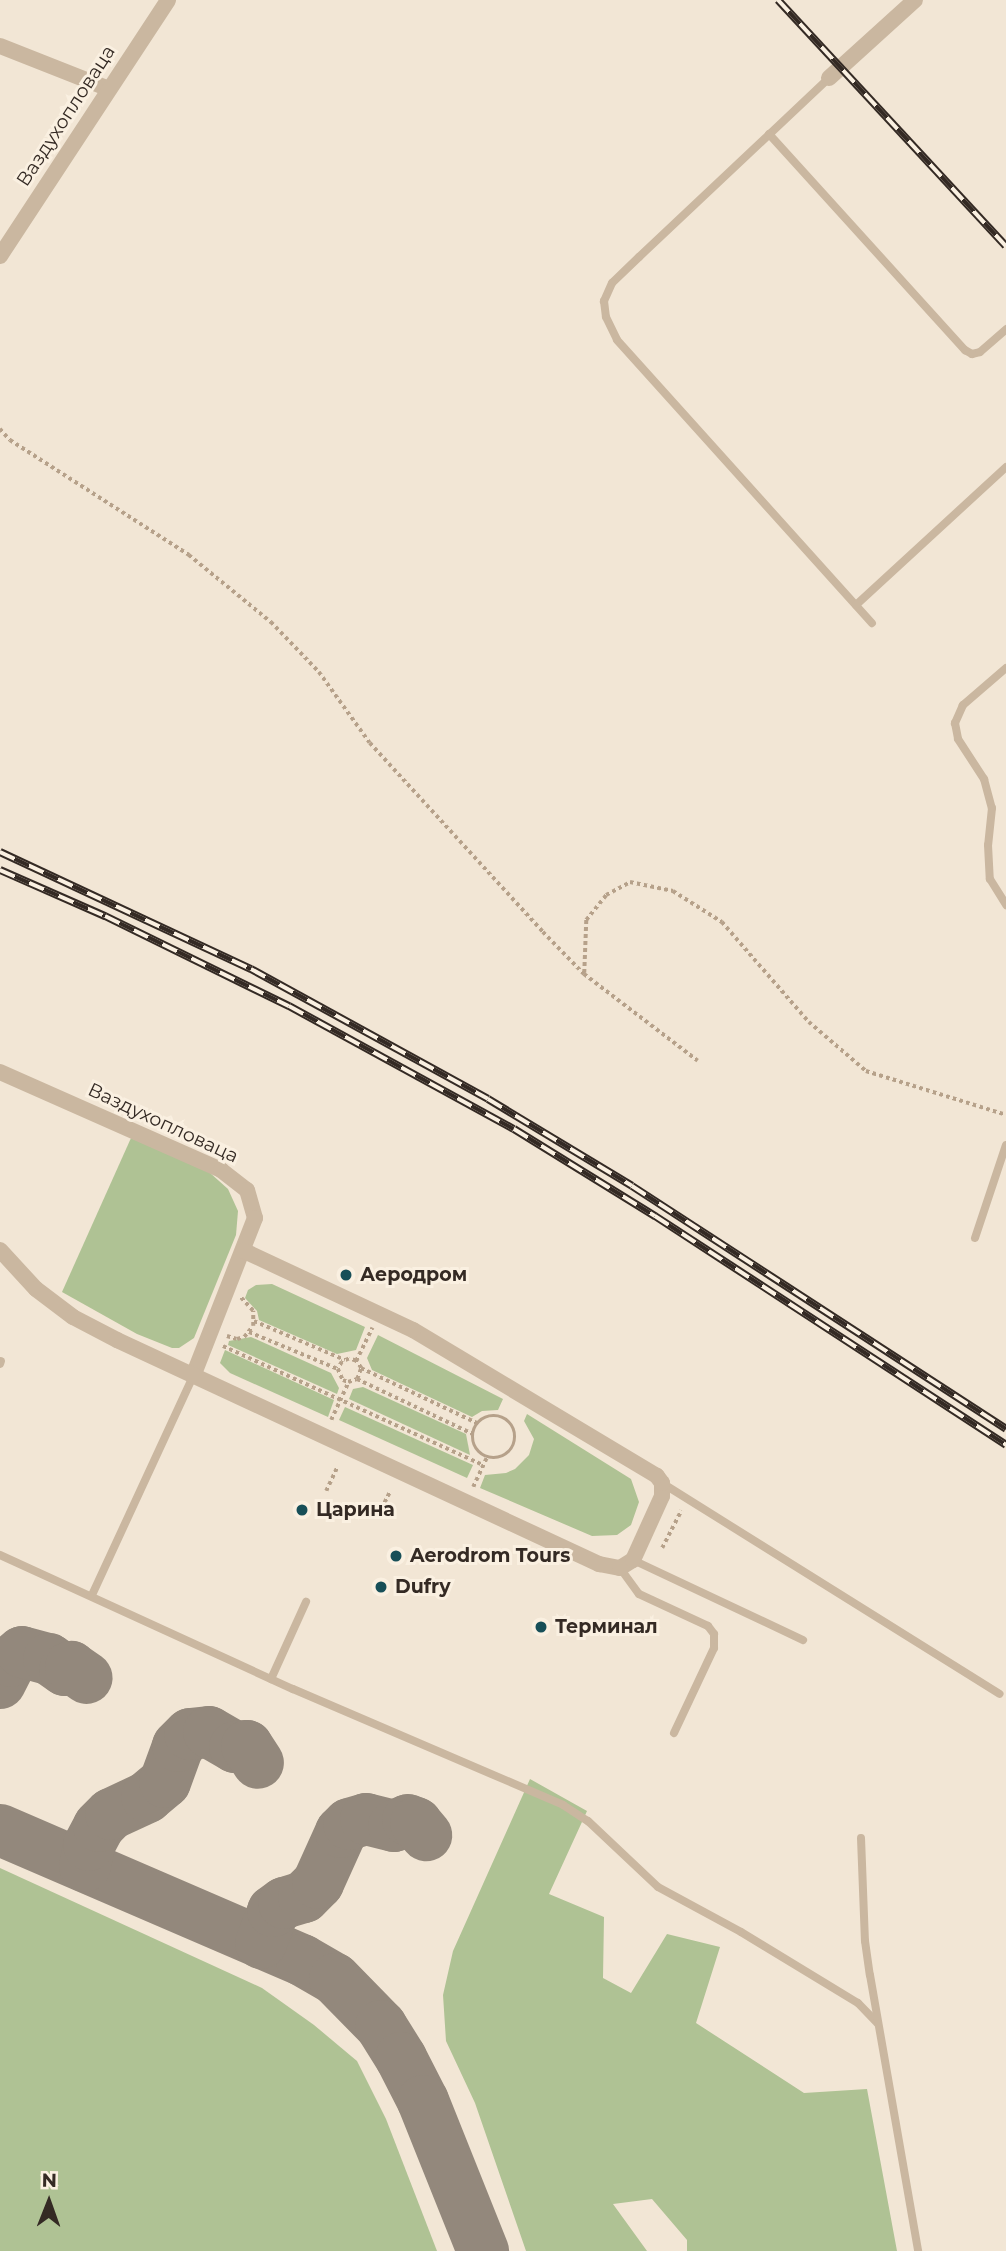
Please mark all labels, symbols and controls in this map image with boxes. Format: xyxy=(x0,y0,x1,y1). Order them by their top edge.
street label: Ваздухопловаца xyxy=(12,41,120,191)
street label: Ваздухопловаца xyxy=(84,1078,242,1168)
place label: Аеродром xyxy=(360,1264,467,1286)
marker: Аеродром xyxy=(338,1267,354,1283)
place label: Царина xyxy=(316,1499,395,1521)
marker: Царина xyxy=(294,1502,310,1518)
place label: Aerodrom Tours xyxy=(410,1545,570,1567)
marker: Aerodrom Tours xyxy=(388,1548,404,1564)
place label: Dufry xyxy=(395,1576,451,1598)
marker: Dufry xyxy=(373,1579,389,1595)
place label: Терминал xyxy=(555,1616,658,1638)
marker: Терминал xyxy=(533,1619,549,1635)
north arrow xyxy=(14,2167,84,2237)
text: N xyxy=(41,2169,57,2192)

